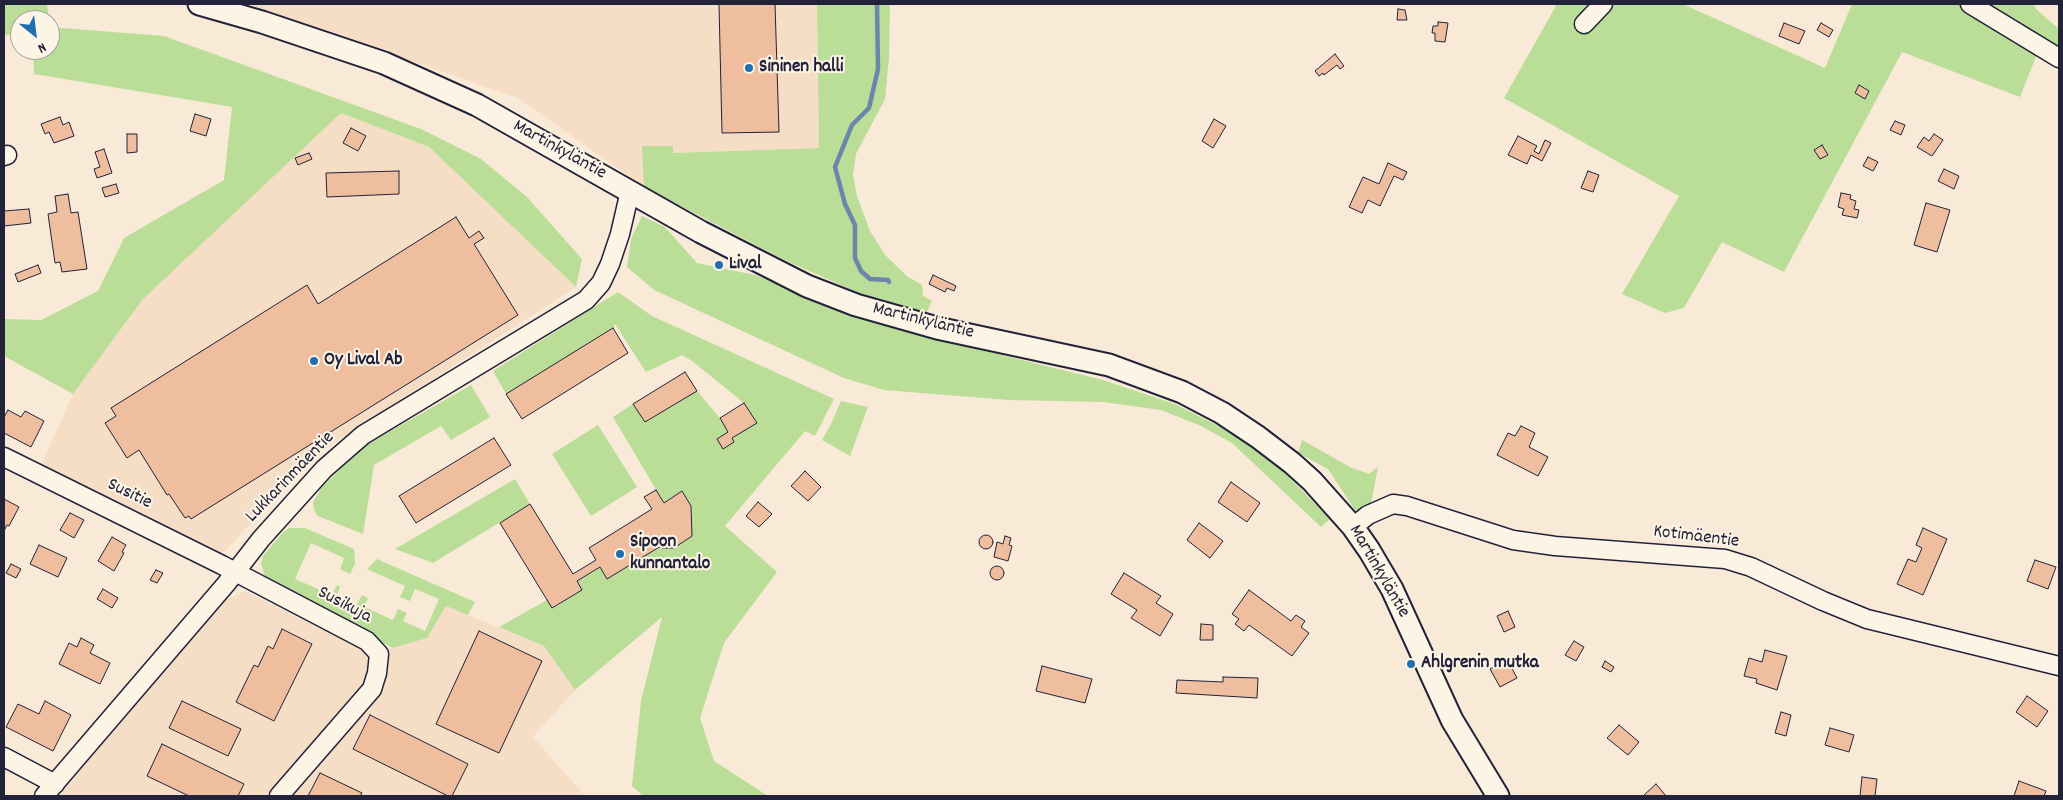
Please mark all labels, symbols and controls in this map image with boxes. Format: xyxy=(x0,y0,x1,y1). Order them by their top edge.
north arrow xyxy=(10,10,60,60)
text: N xyxy=(34,37,50,58)
place label: Sininen halli xyxy=(759,57,844,79)
marker: Sininen halli xyxy=(743,62,755,74)
street label: Martinkyläntie xyxy=(508,116,610,186)
place label: Lival xyxy=(729,254,762,276)
marker: Lival xyxy=(713,259,725,271)
street label: Martinkyläntie xyxy=(870,298,976,346)
place label: Oy Lival Ab xyxy=(324,350,403,372)
marker: Oy Lival Ab xyxy=(308,355,320,367)
street label: Lukkarinmäentie xyxy=(242,428,340,528)
street label: Susitie xyxy=(103,474,155,516)
street label: Martinkyläntie xyxy=(1342,521,1414,623)
street label: Kotimäentie xyxy=(1652,521,1740,555)
place label: Sipoon kunnantalo xyxy=(630,532,710,576)
marker: Sipoon kunnantalo xyxy=(614,548,626,560)
street label: Susikuja xyxy=(313,582,375,630)
place label: Ahlgrenin mutka xyxy=(1421,653,1539,675)
marker: Ahlgrenin mutka xyxy=(1405,658,1417,670)

